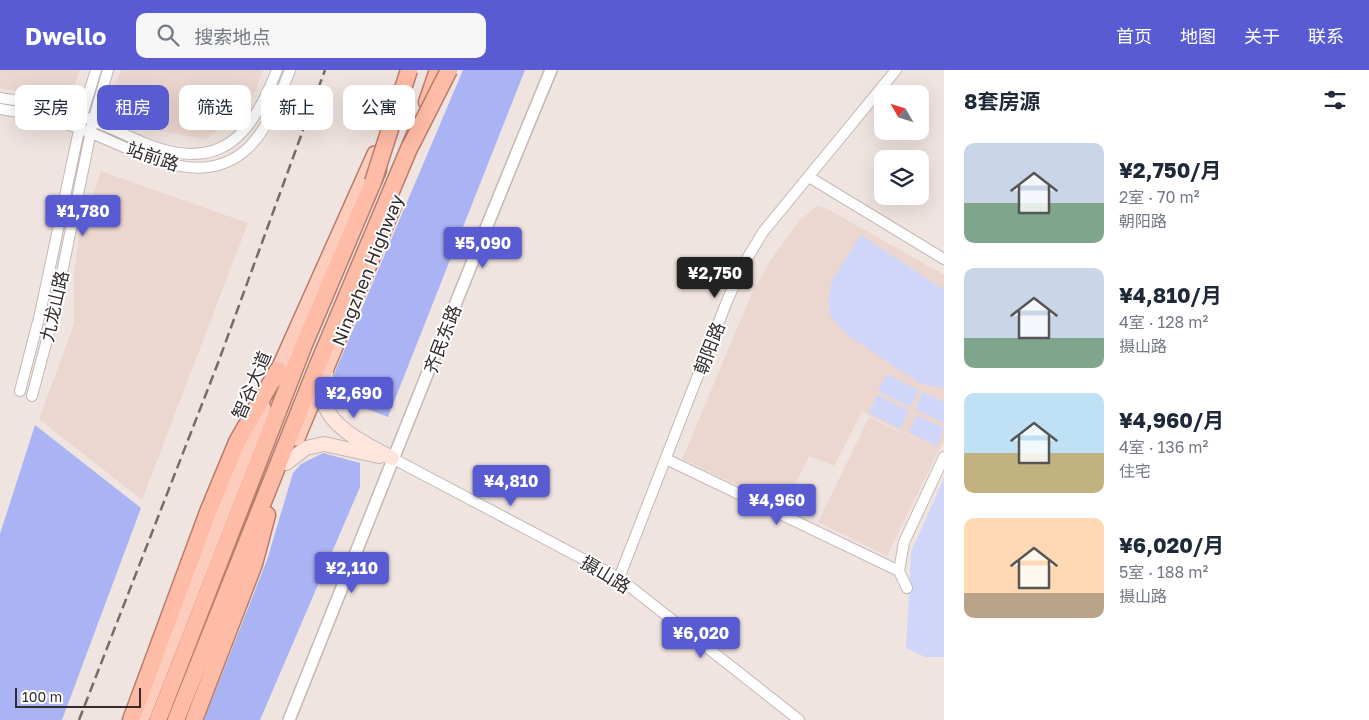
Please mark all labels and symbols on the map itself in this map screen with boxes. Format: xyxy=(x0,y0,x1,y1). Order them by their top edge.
north arrow xyxy=(874,85,929,140)
street label: 站前路 xyxy=(124,137,182,175)
street label: Ningzhen Highway xyxy=(327,191,407,349)
pin: ¥1,780 xyxy=(42,194,124,237)
pin: ¥5,090 xyxy=(442,226,524,269)
pin: ¥2,750 xyxy=(674,256,756,299)
street label: 九龙山路 xyxy=(35,268,73,344)
street label: 齐民东路 xyxy=(419,301,465,377)
street label: 朝阳路 xyxy=(689,319,729,377)
street label: 智谷大道 xyxy=(227,348,275,422)
pin: ¥2,690 xyxy=(313,376,395,419)
pin: ¥4,810 xyxy=(470,464,552,507)
pin: ¥4,960 xyxy=(736,484,818,526)
street label: 摄山路 xyxy=(577,551,635,597)
pin: ¥2,110 xyxy=(311,552,393,594)
pin: ¥6,020 xyxy=(660,616,742,659)
scale bar xyxy=(15,685,141,708)

